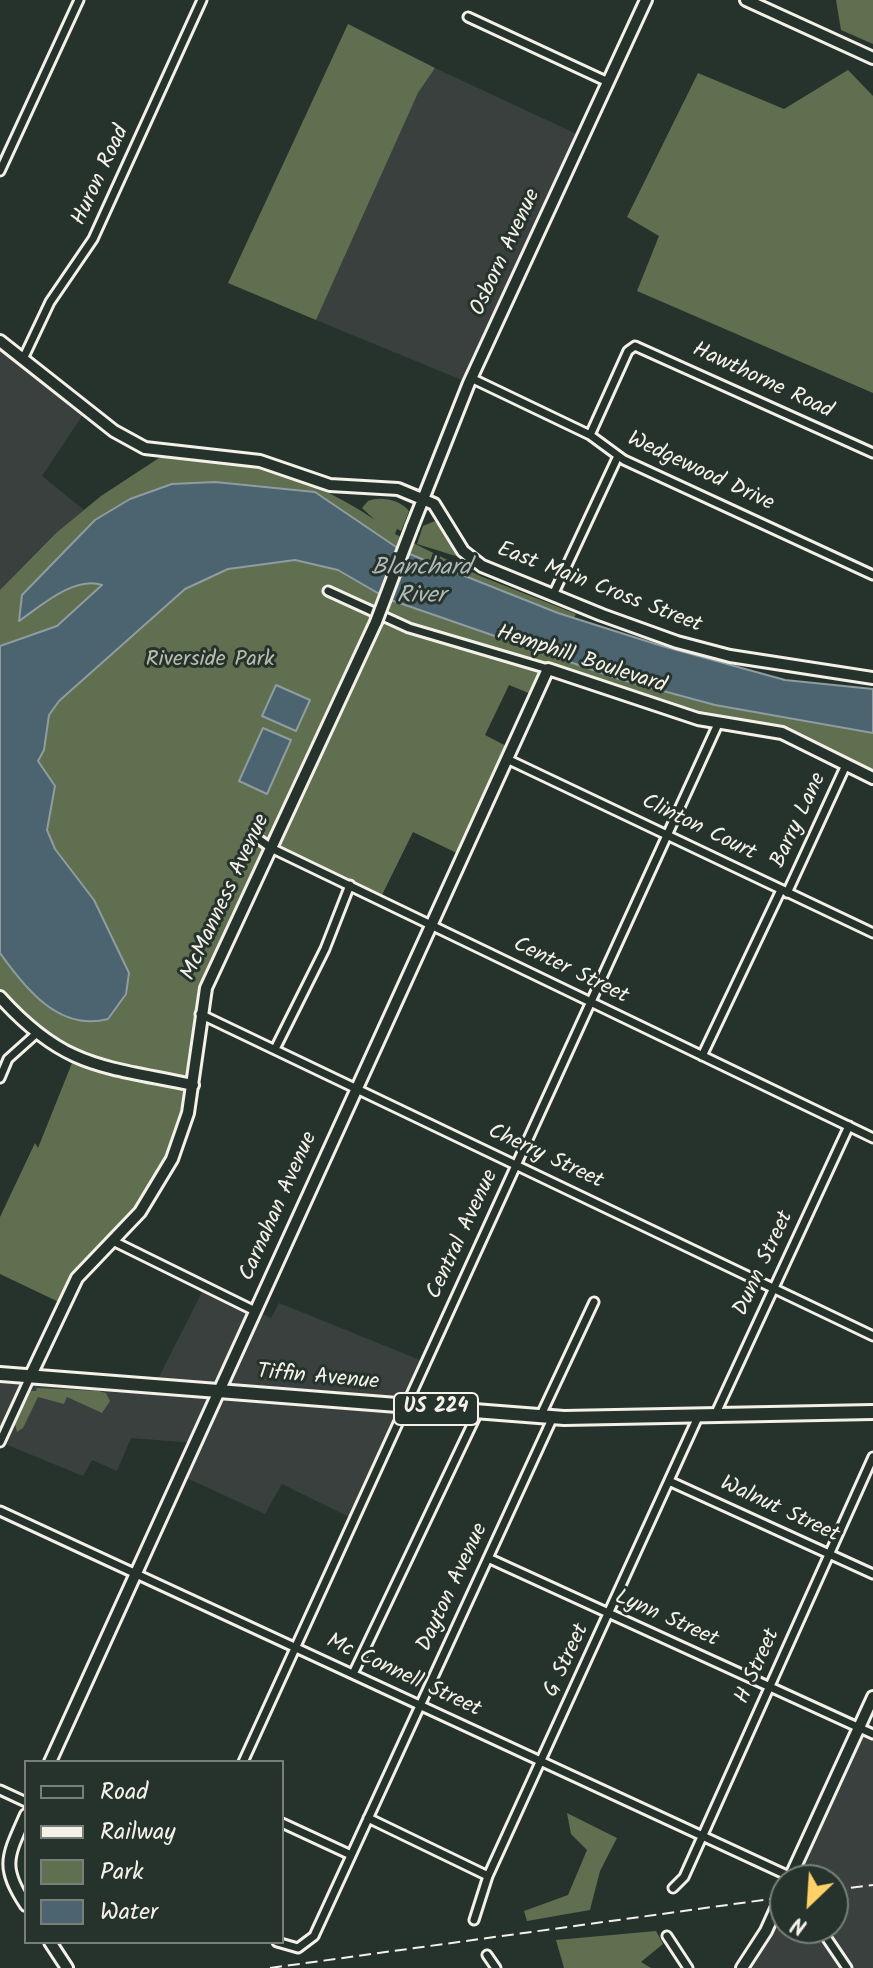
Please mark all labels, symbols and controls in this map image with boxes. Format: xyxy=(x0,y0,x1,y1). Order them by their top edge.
street label: Huron Road xyxy=(67,122,137,230)
street label: Osborn Avenue xyxy=(466,185,548,321)
street label: Hawthorne Road xyxy=(688,338,836,426)
street label: Wedgewood Drive xyxy=(622,427,778,519)
street label: East Main Cross Street xyxy=(493,538,705,640)
water label: Blanchard River xyxy=(371,556,471,612)
street label: Hemphill Boulevard xyxy=(493,621,669,701)
park label: Riverside Park xyxy=(146,648,274,674)
street label: Barry Lane xyxy=(766,769,834,873)
street label: Clinton Court xyxy=(636,790,760,868)
street label: McManness Avenue xyxy=(177,811,277,985)
street label: Center Street xyxy=(508,933,632,1011)
street label: Cherry Street xyxy=(483,1120,607,1196)
street label: Carnahan Avenue xyxy=(235,1128,325,1286)
street label: Central Avenue xyxy=(422,1166,506,1304)
street label: Dunn Street xyxy=(729,1207,801,1321)
street label: Tiffin Avenue xyxy=(256,1361,380,1397)
road number: US 224 xyxy=(394,1393,478,1425)
street label: Walnut Street xyxy=(715,1472,843,1550)
street label: Dayton Avenue xyxy=(413,1520,495,1656)
street label: Lynn Street xyxy=(610,1585,722,1655)
street label: G Street xyxy=(540,1620,596,1702)
street label: H Street xyxy=(731,1625,787,1709)
street label: Mc Connell Street xyxy=(321,1630,485,1724)
legend xyxy=(24,1760,284,1944)
text: Road xyxy=(100,1773,148,1812)
text: Railway xyxy=(100,1813,176,1852)
text: Park xyxy=(100,1853,144,1892)
north arrow xyxy=(769,1864,849,1944)
text: Water xyxy=(100,1893,158,1932)
text: N xyxy=(786,1906,813,1943)

